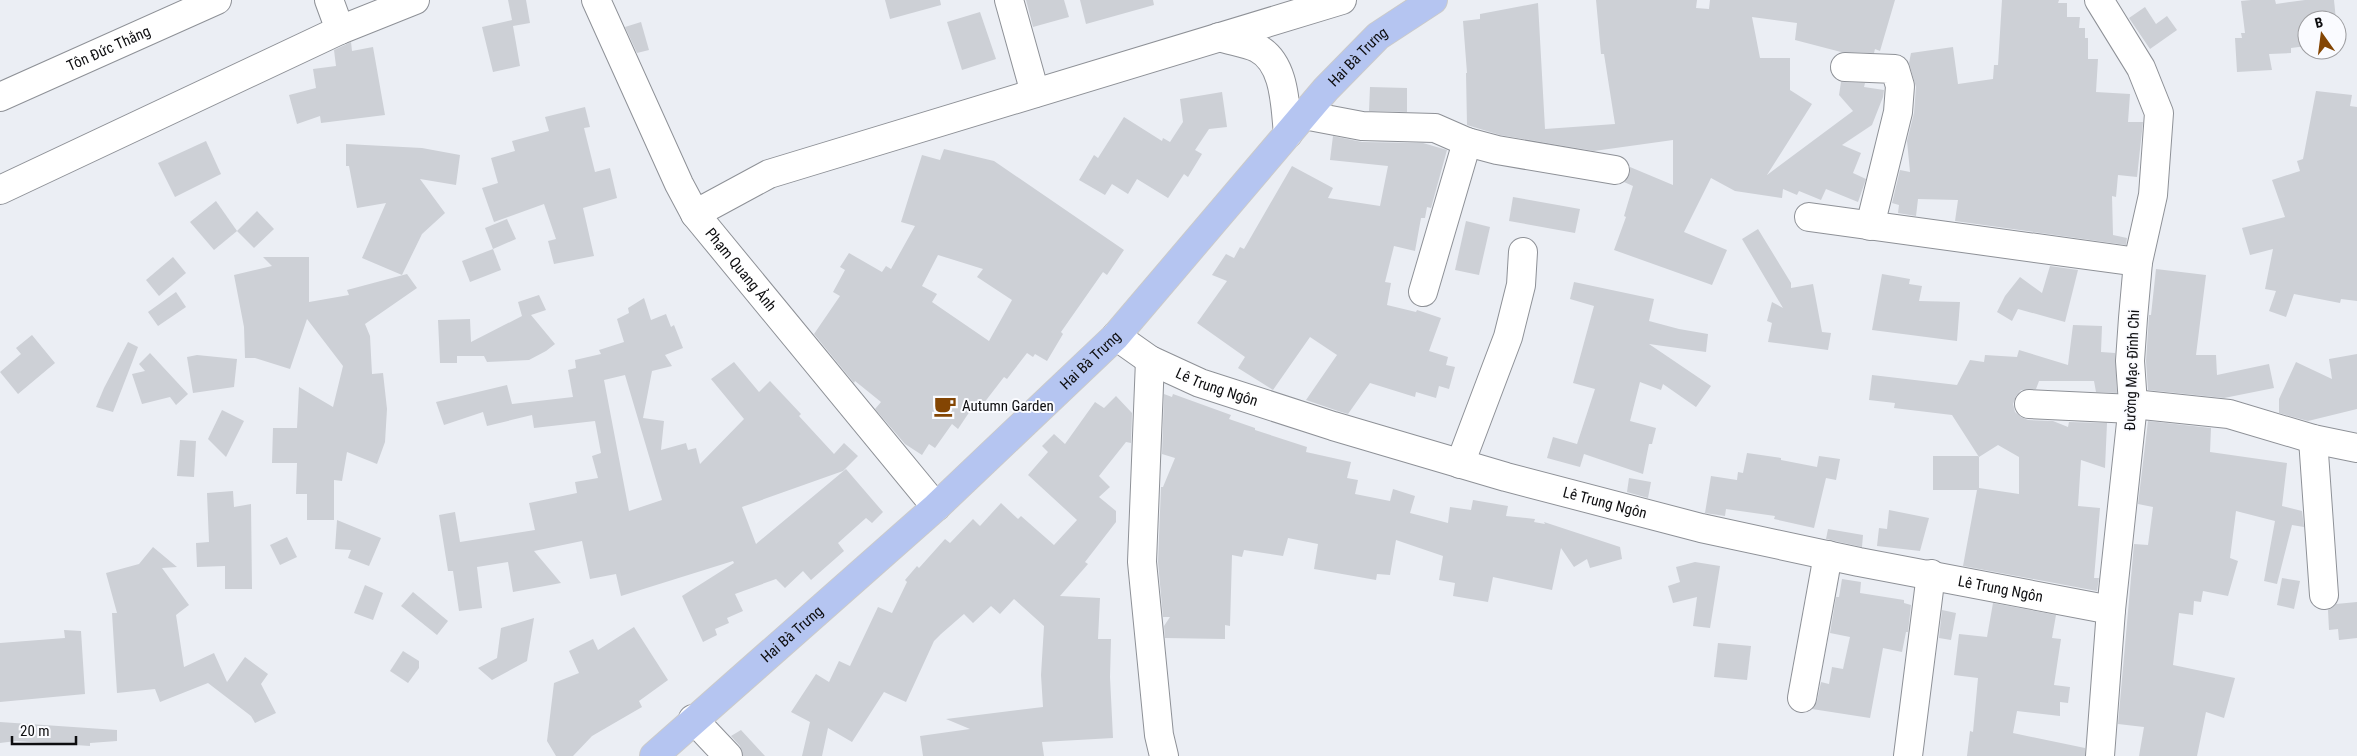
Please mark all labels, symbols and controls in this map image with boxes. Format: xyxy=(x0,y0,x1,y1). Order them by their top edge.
north arrow xyxy=(2297,10,2347,60)
text: B xyxy=(2313,14,2325,31)
street label: Tôn Đức Thắng xyxy=(64,22,153,75)
street label: Hai Bà Trưng xyxy=(1324,23,1391,90)
street label: Phạm Quang Ảnh xyxy=(701,224,780,315)
street label: Đường Mạc Đĩnh Chi xyxy=(2121,309,2143,431)
street label: Hai Bà Trưng xyxy=(1056,327,1124,393)
street label: Lê Trung Ngôn xyxy=(1173,364,1260,410)
cafe icon: Autumn Garden xyxy=(932,393,958,419)
place label: Autumn Garden xyxy=(962,397,1054,415)
street label: Lê Trung Ngôn xyxy=(1561,483,1649,522)
street label: Lê Trung Ngôn xyxy=(1957,572,2044,606)
street label: Hai Bà Trưng xyxy=(757,602,827,666)
scale bar xyxy=(12,714,76,746)
text: 20 m xyxy=(20,722,50,740)

